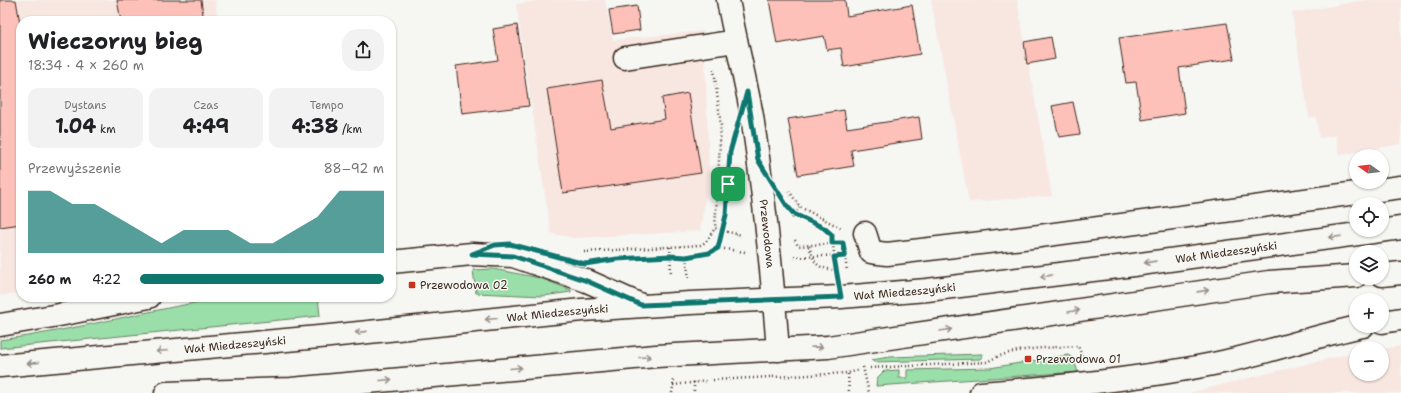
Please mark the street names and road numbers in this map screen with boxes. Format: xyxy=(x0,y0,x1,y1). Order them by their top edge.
street label: Przewodowa xyxy=(756,198,778,269)
street label: Wał Miedzeszyński xyxy=(1175,238,1278,267)
street label: Wał Miedzeszyński xyxy=(853,279,957,303)
street label: Wał Miedzeszyński xyxy=(506,301,609,325)
street label: Wał Miedzeszyński xyxy=(183,333,287,357)

